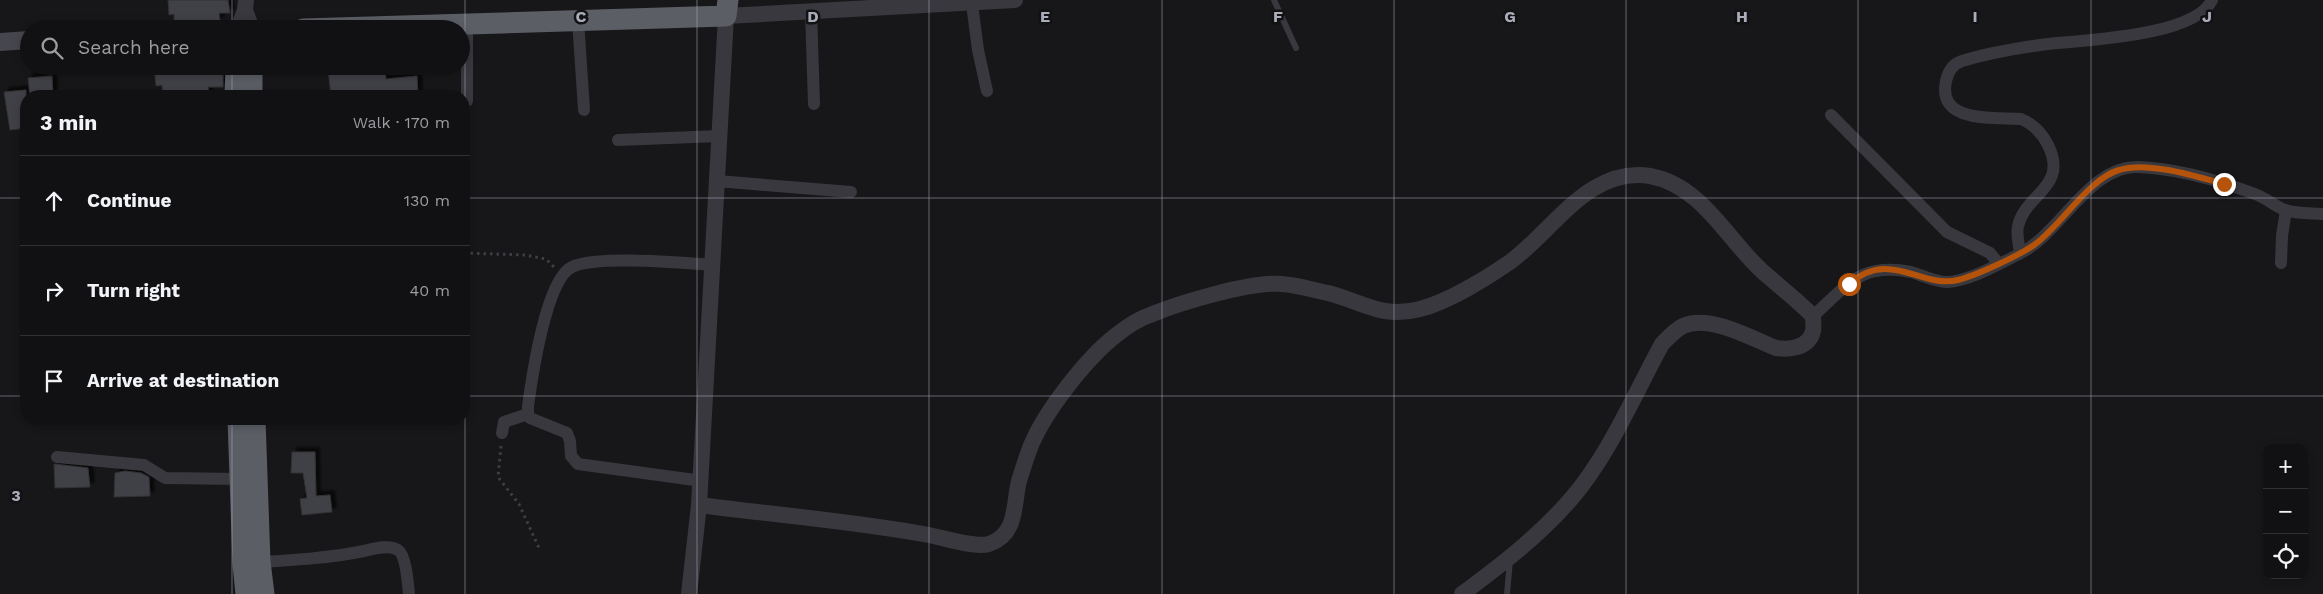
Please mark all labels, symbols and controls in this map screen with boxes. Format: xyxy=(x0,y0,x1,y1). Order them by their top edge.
text: C xyxy=(576,7,587,26)
text: D xyxy=(807,7,819,26)
text: E xyxy=(1040,7,1050,26)
text: F xyxy=(1273,7,1283,26)
text: G xyxy=(1504,7,1516,26)
text: H xyxy=(1736,7,1748,26)
text: I xyxy=(1972,7,1978,26)
text: J xyxy=(2202,7,2212,26)
search box xyxy=(20,20,470,75)
icon: search xyxy=(38,34,66,62)
text: Search here xyxy=(78,36,189,59)
text: 3 min xyxy=(40,110,97,135)
text: Walk · 170 m xyxy=(353,113,450,132)
route end xyxy=(2213,173,2236,196)
icon: ahead xyxy=(40,187,68,215)
text: Continue xyxy=(87,189,171,212)
text: 130 m xyxy=(404,191,450,210)
route start xyxy=(1838,273,1861,296)
icon: right xyxy=(40,277,68,305)
text: Turn right xyxy=(87,279,180,302)
text: 40 m xyxy=(410,281,450,300)
icon: arrive xyxy=(40,367,68,395)
text: Arrive at destination xyxy=(87,369,279,392)
map controls xyxy=(2263,444,2308,579)
button: + xyxy=(2263,444,2308,489)
text: 3 xyxy=(11,486,21,505)
button: − xyxy=(2263,489,2308,534)
button: locate xyxy=(2263,534,2308,579)

